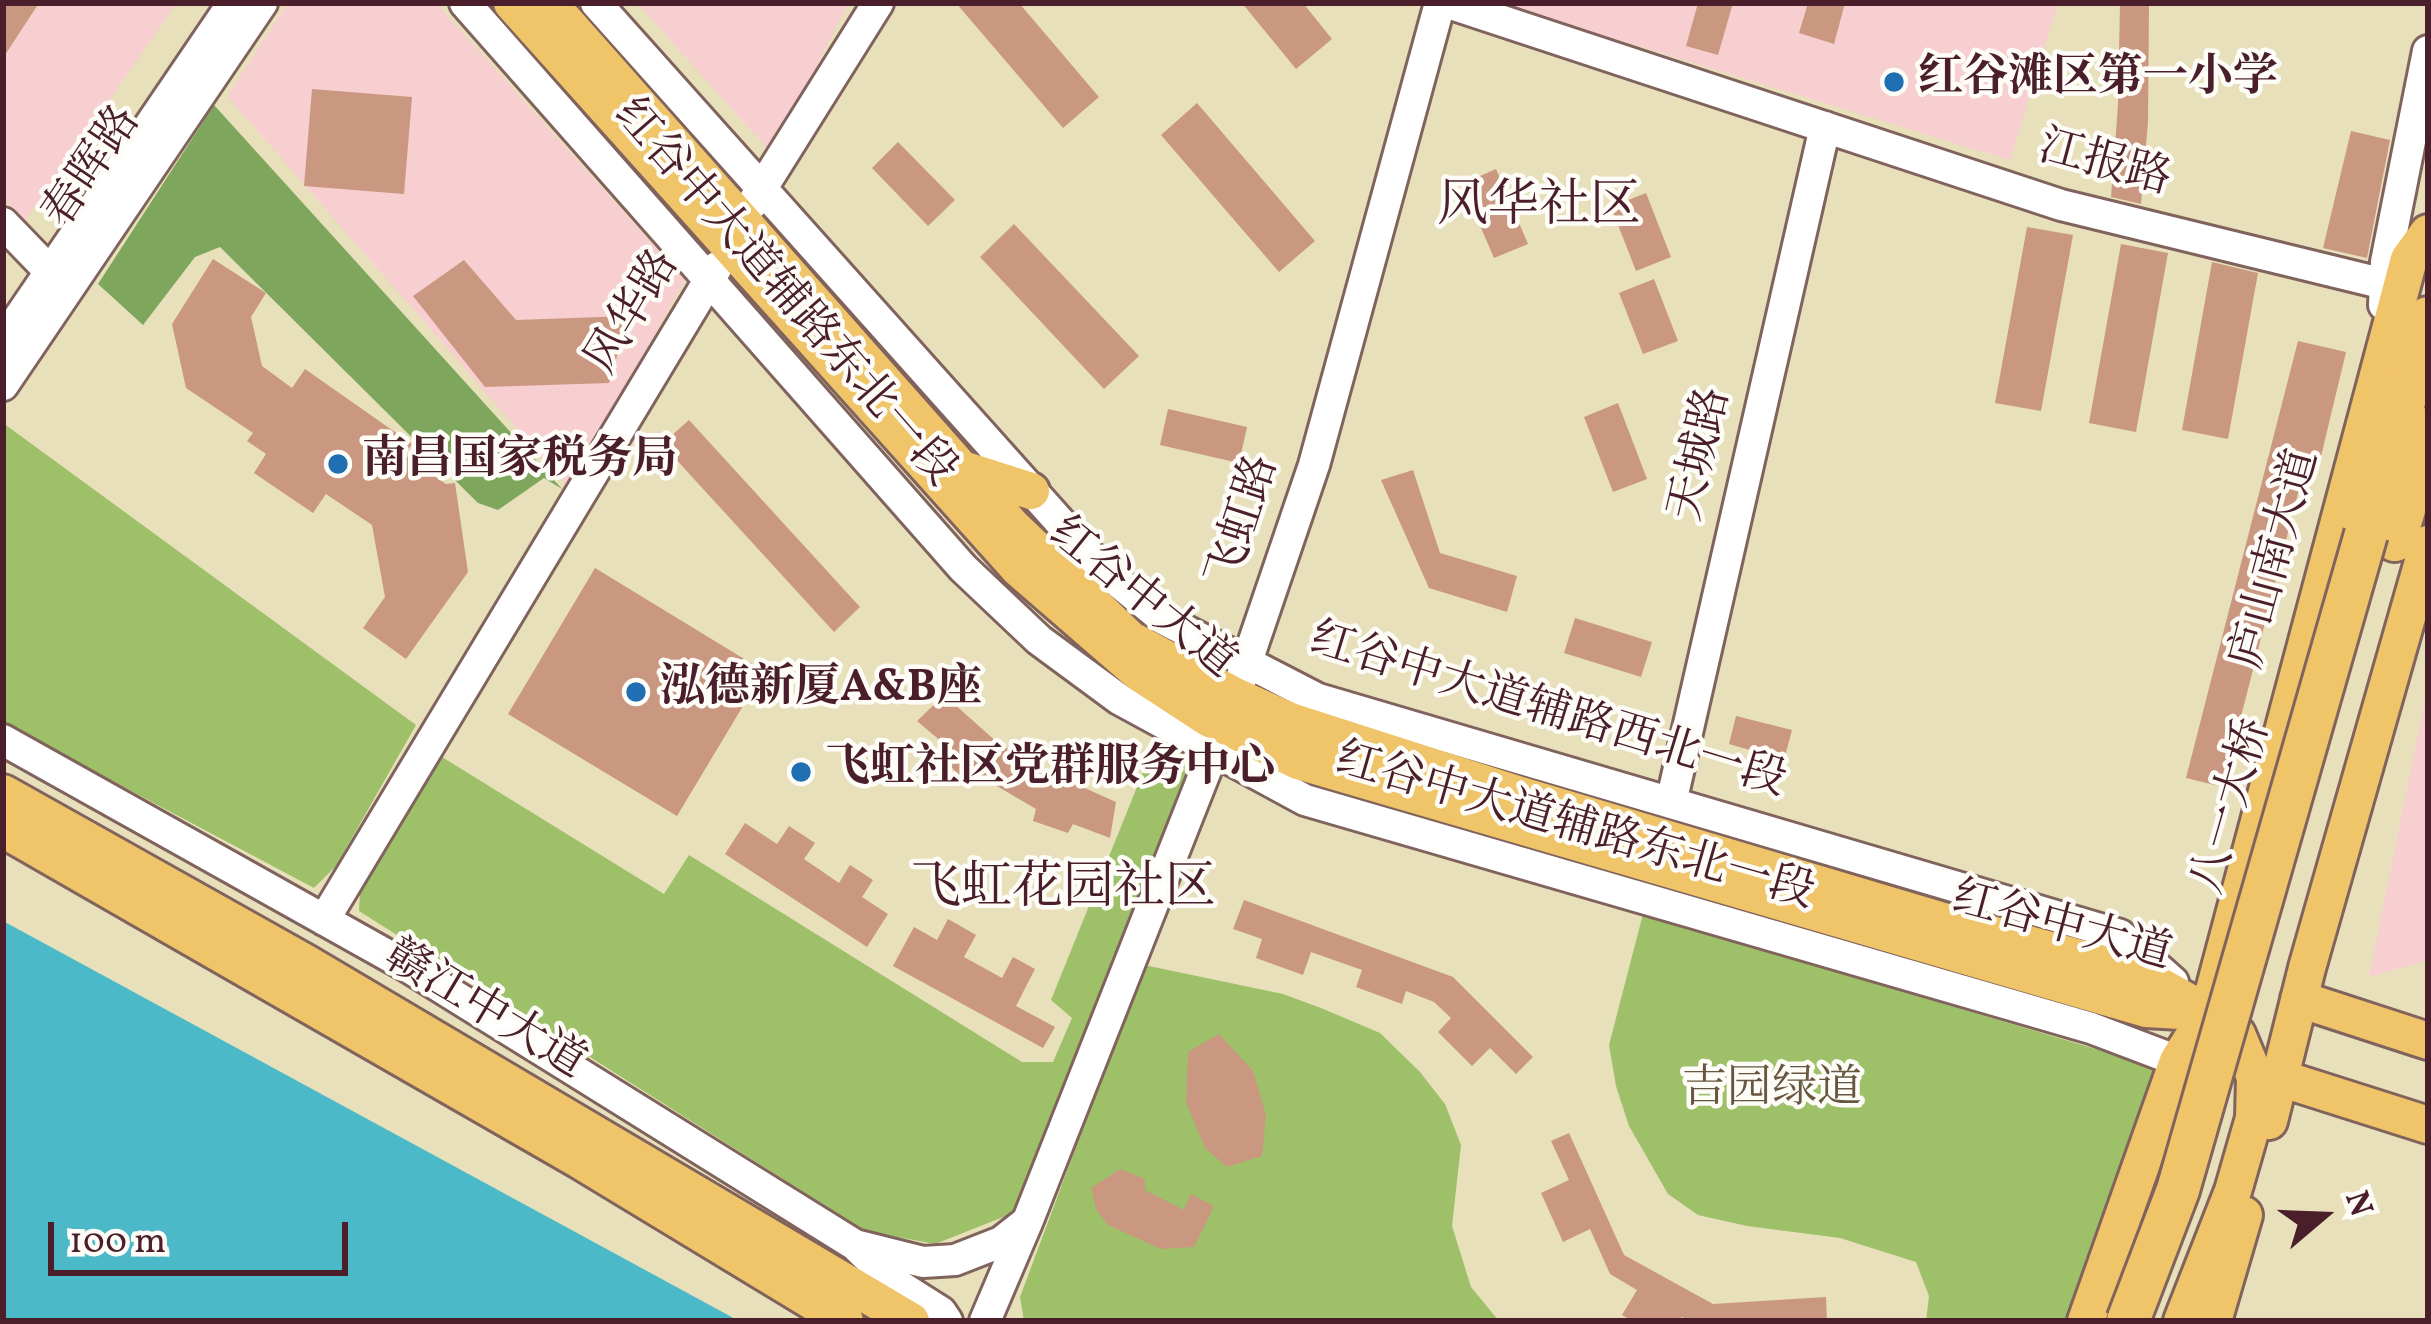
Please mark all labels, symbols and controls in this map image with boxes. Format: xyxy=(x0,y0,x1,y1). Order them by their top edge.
place label: 红谷滩区第一小学 xyxy=(1918,55,2278,109)
marker: 红谷滩区第一小学 xyxy=(1881,69,1907,95)
street label: 红谷中大道辅路东北一段 xyxy=(599,90,965,500)
street label: 春晖路 xyxy=(35,98,155,240)
street label: 江报路 xyxy=(2032,123,2176,211)
district label: 风华社区 xyxy=(1437,180,1641,242)
street label: 风华路 xyxy=(578,242,694,386)
street label: 天城路 xyxy=(1663,383,1745,527)
place label: 南昌国家税务局 xyxy=(362,437,677,491)
street label: 庐山南大道 xyxy=(2224,444,2334,676)
street label: 飞虹路 xyxy=(1200,449,1294,595)
marker: 南昌国家税务局 xyxy=(325,451,351,477)
street label: 红谷中大道 xyxy=(1036,509,1244,693)
street label: 红谷中大道辅路西北一段 xyxy=(1302,616,1792,812)
place label: 泓德新厦A&B座 xyxy=(660,665,982,719)
marker: 泓德新厦A&B座 xyxy=(623,679,649,705)
street label: 八一大桥 xyxy=(2184,713,2286,901)
street label: 红谷中大道辅路东北一段 xyxy=(1329,736,1819,924)
place label: 飞虹社区党群服务中心 xyxy=(825,745,1275,799)
marker: 飞虹社区党群服务中心 xyxy=(788,759,814,785)
district label: 飞虹花园社区 xyxy=(910,862,1216,924)
street label: 红谷中大道 xyxy=(1945,875,2177,985)
street label: 赣江中大道 xyxy=(373,932,593,1094)
park label: 吉园绿道 xyxy=(1682,1066,1862,1120)
north arrow xyxy=(2263,1156,2383,1276)
text: N xyxy=(2331,1185,2383,1223)
scale bar xyxy=(54,1198,354,1272)
text: 100 m xyxy=(69,1218,166,1268)

